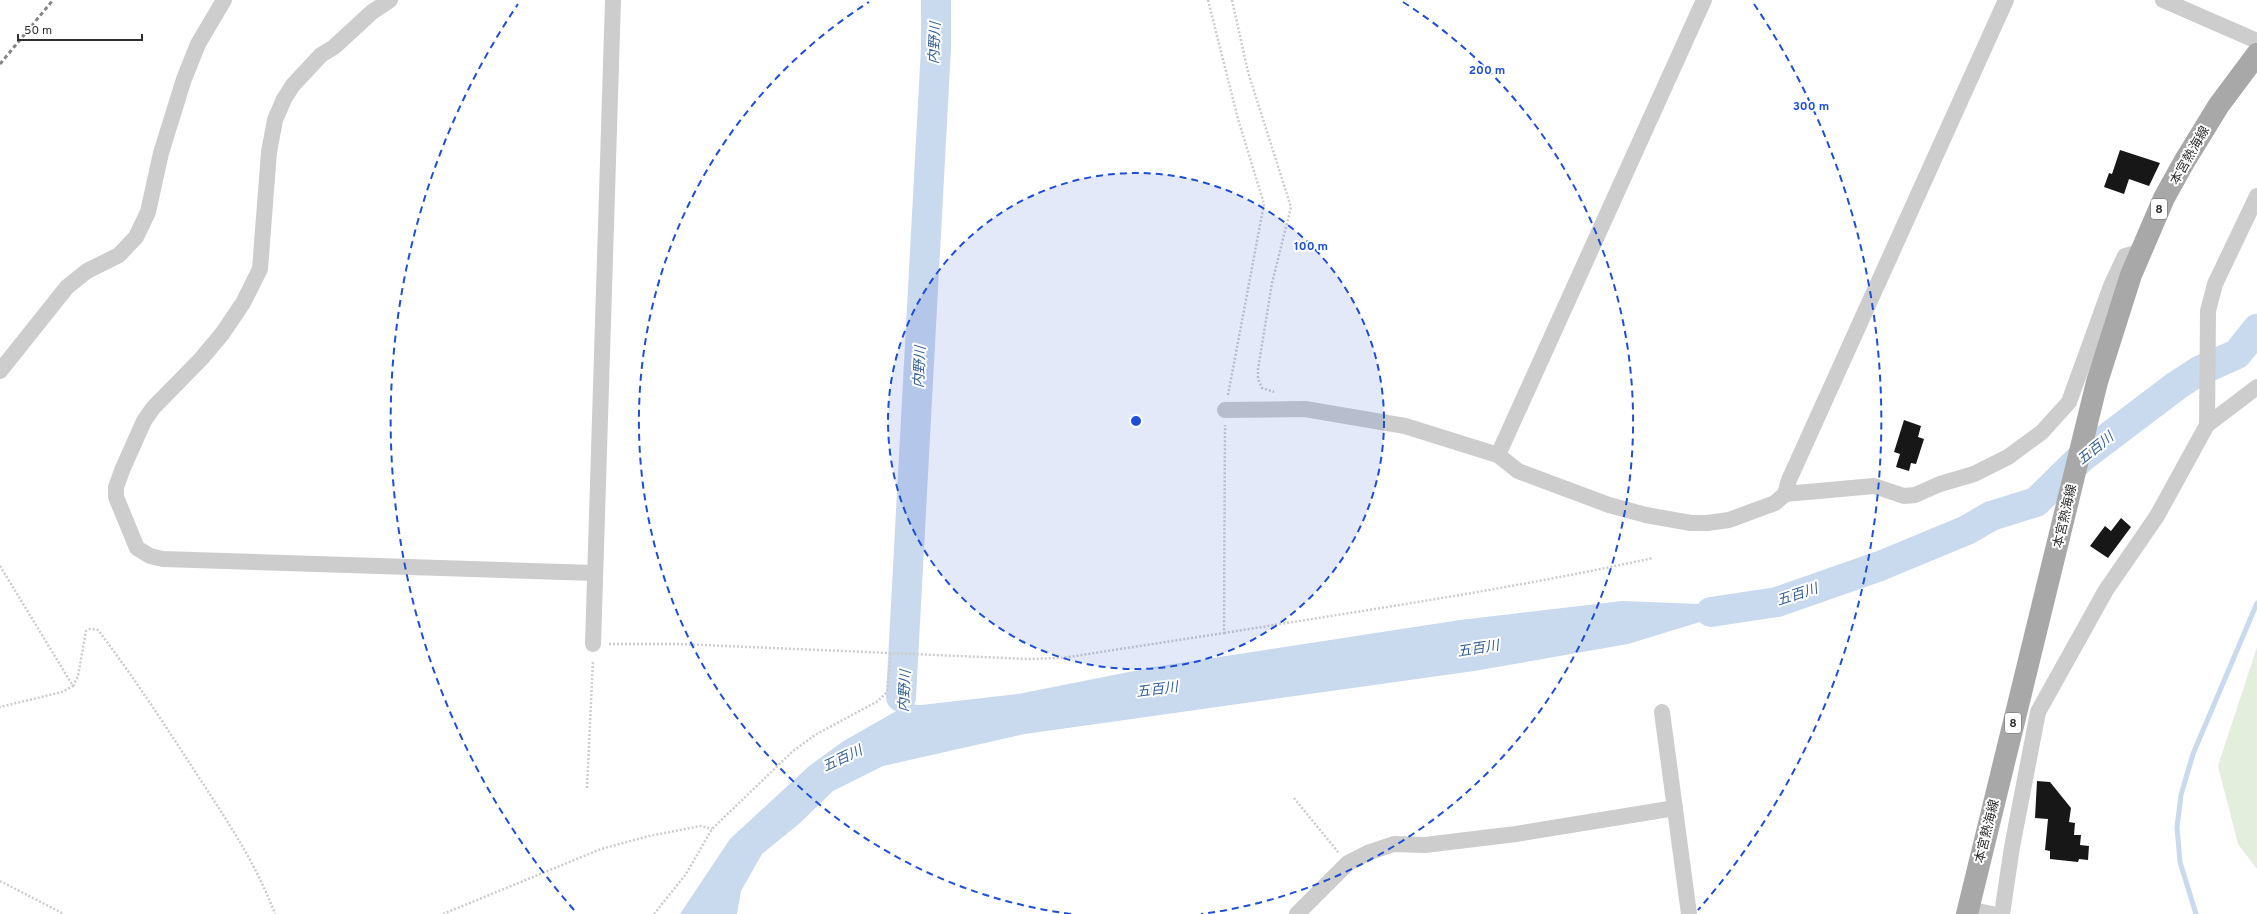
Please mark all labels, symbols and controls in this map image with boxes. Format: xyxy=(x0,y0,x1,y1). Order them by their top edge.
scale bar xyxy=(18,16,142,42)
water label: 内野川 xyxy=(926,20,945,64)
text: 50 m xyxy=(24,23,52,39)
text: 200 m xyxy=(1469,63,1505,79)
text: 300 m xyxy=(1793,99,1829,115)
street label: 本宮熱海線 xyxy=(2167,123,2214,188)
road number: 8 xyxy=(2151,199,2167,219)
text: 100 m xyxy=(1294,239,1328,255)
water label: 内野川 xyxy=(911,344,930,388)
centre of rings xyxy=(1129,414,1143,428)
water label: 五百川 xyxy=(2074,428,2119,469)
street label: 本宮熱海線 xyxy=(2050,483,2081,550)
water label: 五百川 xyxy=(1775,580,1822,610)
water label: 五百川 xyxy=(1456,637,1502,661)
water label: 内野川 xyxy=(896,668,915,712)
water label: 五百川 xyxy=(1135,679,1181,701)
road number: 8 xyxy=(2005,713,2021,733)
water label: 五百川 xyxy=(820,742,867,776)
street label: 本宮熱海線 xyxy=(1971,798,2004,865)

